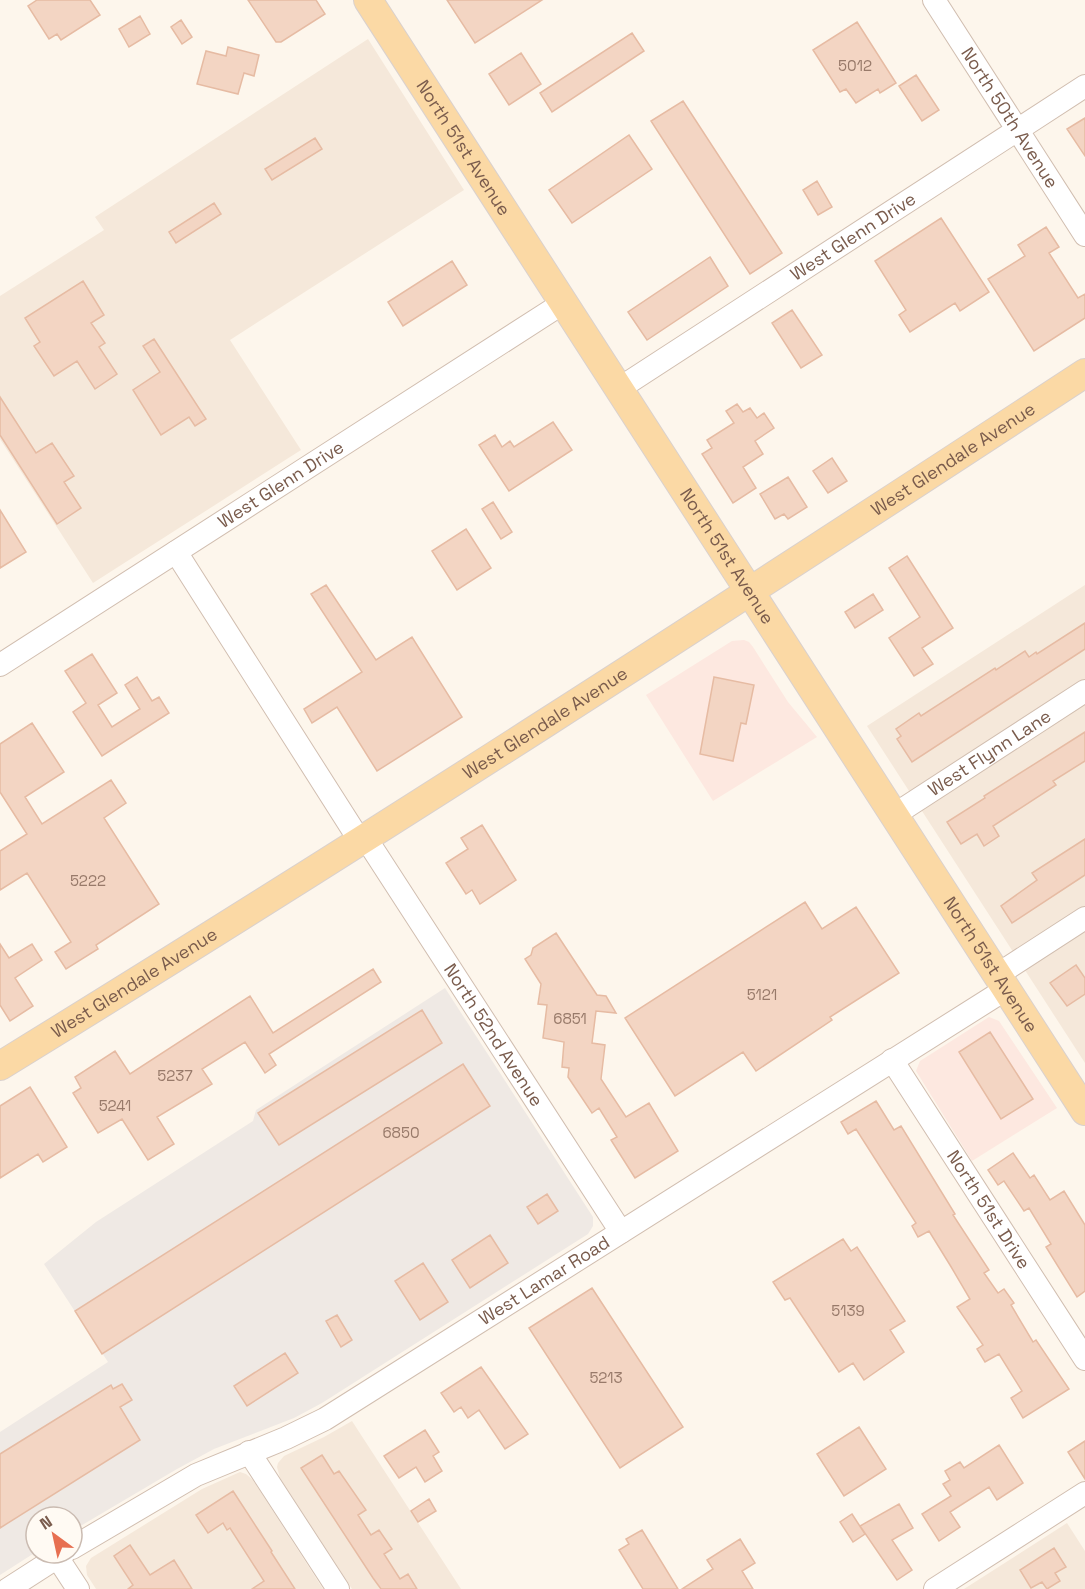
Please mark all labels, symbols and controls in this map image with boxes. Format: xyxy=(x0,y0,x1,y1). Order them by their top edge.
street label: North 50th Avenue xyxy=(956,43,1064,193)
house number: 5012 xyxy=(838,56,872,75)
street label: North 51st Avenue xyxy=(411,75,516,220)
street label: West Glenn Drive xyxy=(786,187,920,285)
street label: West Glendale Avenue xyxy=(866,397,1039,521)
street label: West Glenn Drive xyxy=(213,435,348,533)
street label: North 51st Avenue xyxy=(675,484,780,628)
street label: West Glendale Avenue xyxy=(458,661,632,784)
street label: West Flynn Lane xyxy=(923,704,1055,801)
house number: 5222 xyxy=(70,871,106,890)
street label: North 51st Avenue xyxy=(939,892,1043,1037)
street label: West Glendale Avenue xyxy=(47,922,221,1043)
street label: North 52nd Avenue xyxy=(439,959,549,1111)
house number: 5121 xyxy=(747,985,777,1004)
house number: 6851 xyxy=(553,1009,587,1028)
house number: 5237 xyxy=(157,1066,193,1085)
house number: 5241 xyxy=(99,1096,131,1115)
house number: 6850 xyxy=(382,1123,420,1142)
street label: North 51st Drive xyxy=(942,1145,1036,1273)
street label: West Lamar Road xyxy=(475,1230,614,1330)
house number: 5139 xyxy=(831,1301,865,1320)
house number: 5213 xyxy=(589,1368,623,1387)
north arrow xyxy=(24,1505,84,1565)
text: N xyxy=(36,1511,56,1535)

